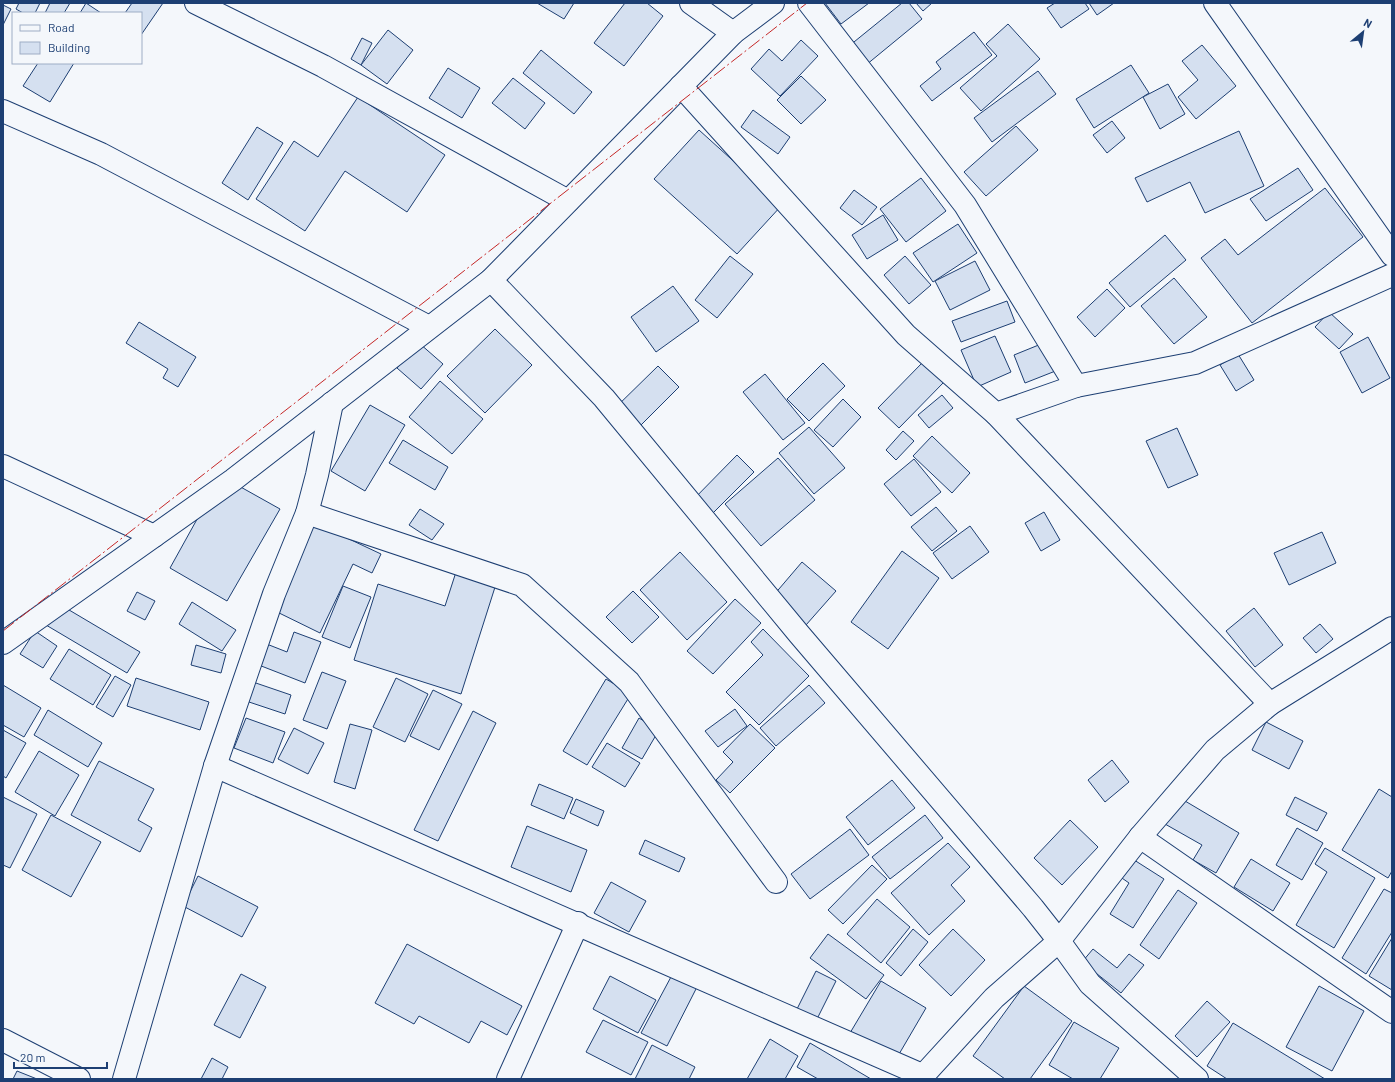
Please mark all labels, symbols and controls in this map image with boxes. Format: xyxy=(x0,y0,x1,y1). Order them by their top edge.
legend xyxy=(12,12,142,64)
north arrow xyxy=(1343,12,1383,52)
text: N xyxy=(1362,15,1374,30)
text: Road xyxy=(48,20,75,34)
text: Building xyxy=(48,40,90,54)
scale bar xyxy=(14,1044,107,1070)
text: 20 m xyxy=(20,1050,46,1064)

